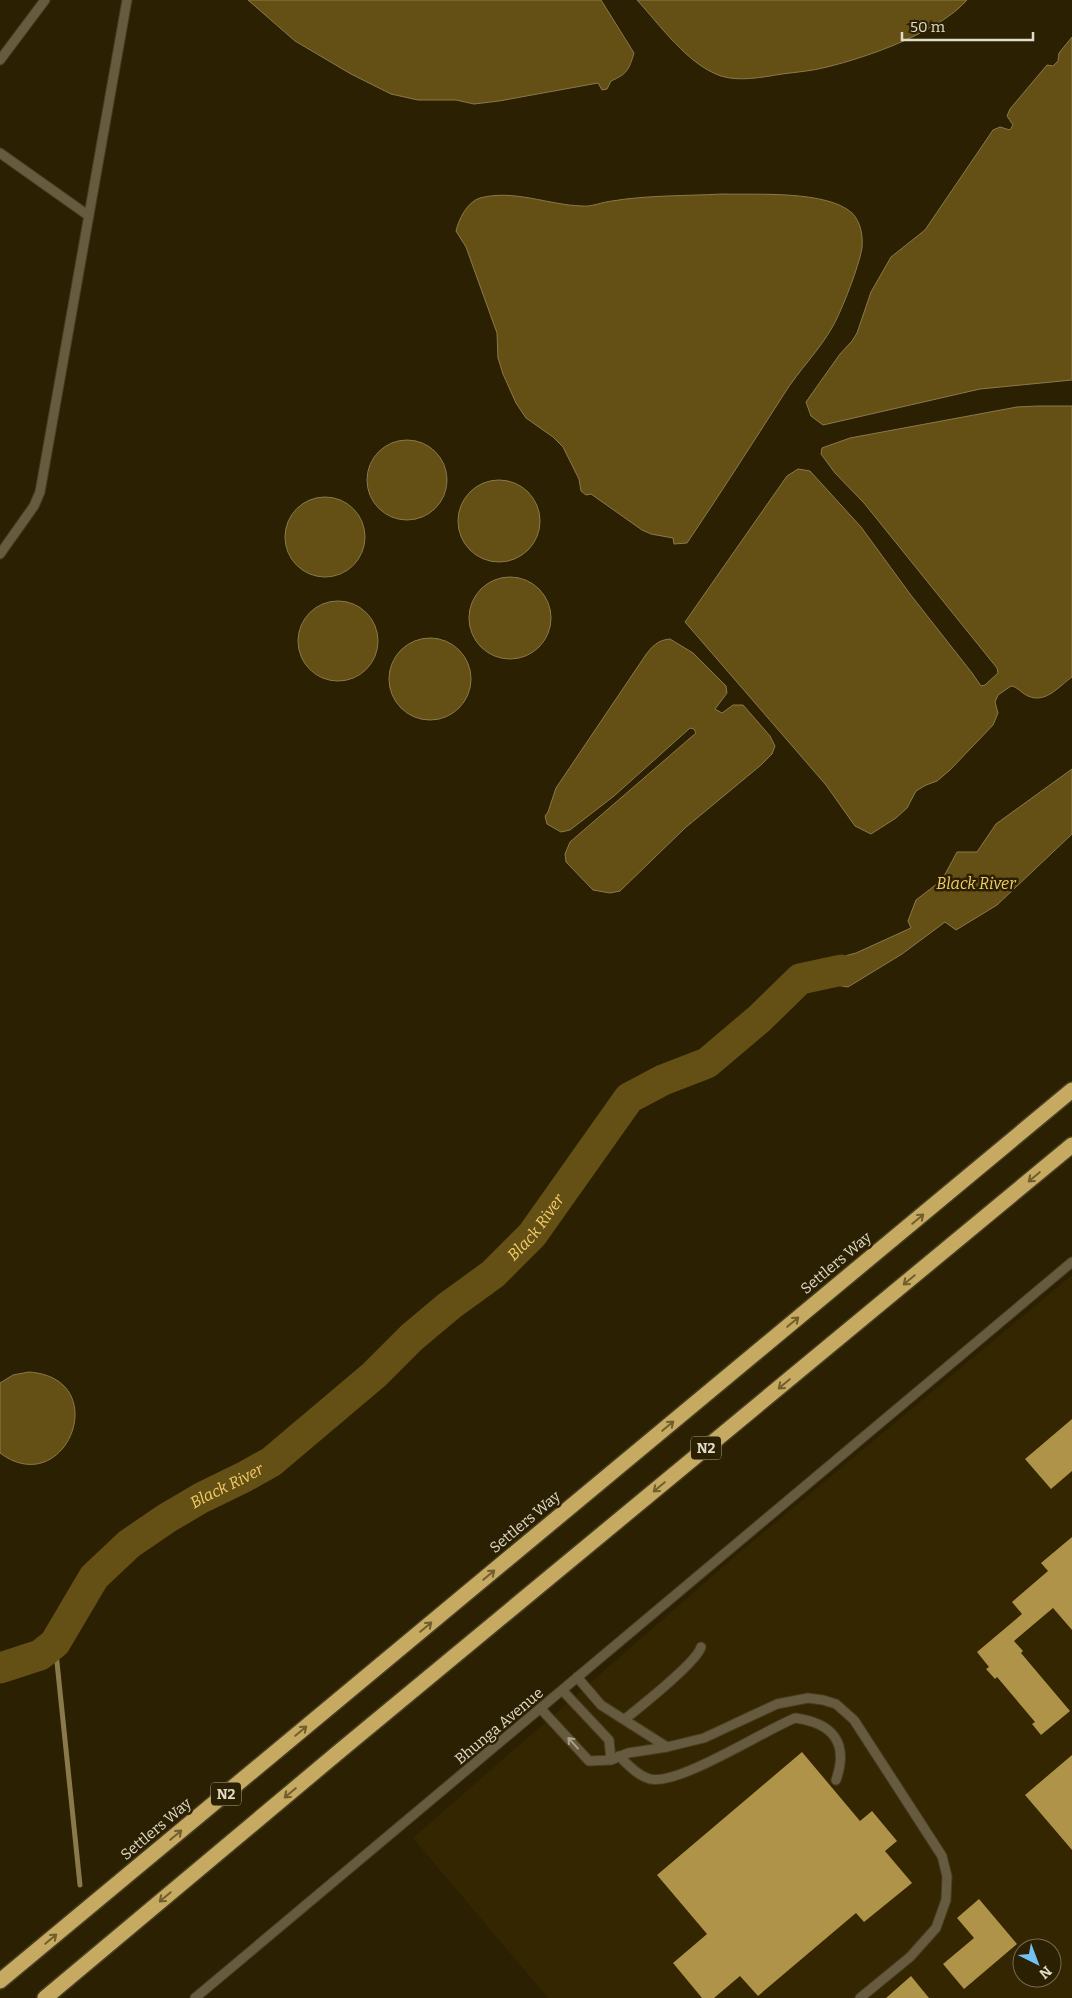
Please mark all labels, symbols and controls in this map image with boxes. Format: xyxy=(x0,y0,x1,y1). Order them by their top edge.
scale bar xyxy=(902,10,1033,42)
text: 50 m xyxy=(910,18,946,36)
water label: Black River xyxy=(936,874,1017,893)
one-way arrow xyxy=(1028,1171,1041,1182)
water label: Black River xyxy=(503,1189,569,1264)
one-way arrow xyxy=(911,1213,924,1224)
street label: Settlers Way xyxy=(797,1228,875,1298)
one-way arrow xyxy=(903,1275,916,1286)
one-way arrow xyxy=(786,1317,799,1328)
one-way arrow xyxy=(778,1378,791,1389)
one-way arrow xyxy=(661,1421,674,1432)
road number: N2 xyxy=(691,1436,721,1460)
water label: Black River xyxy=(187,1459,268,1512)
one-way arrow xyxy=(653,1482,666,1493)
street label: Settlers Way xyxy=(486,1487,564,1557)
one-way arrow xyxy=(482,1569,495,1580)
one-way arrow xyxy=(419,1622,432,1633)
street label: Bhunga Avenue xyxy=(451,1684,547,1768)
one-way arrow xyxy=(294,1726,307,1737)
one-way arrow xyxy=(567,1736,579,1749)
road number: N2 xyxy=(211,1782,241,1806)
one-way arrow xyxy=(284,1787,297,1798)
street label: Settlers Way xyxy=(117,1794,195,1864)
one-way arrow xyxy=(169,1830,182,1841)
one-way arrow xyxy=(159,1892,172,1903)
one-way arrow xyxy=(44,1933,57,1944)
north arrow xyxy=(1012,1938,1062,1988)
text: N xyxy=(1036,1962,1055,1982)

